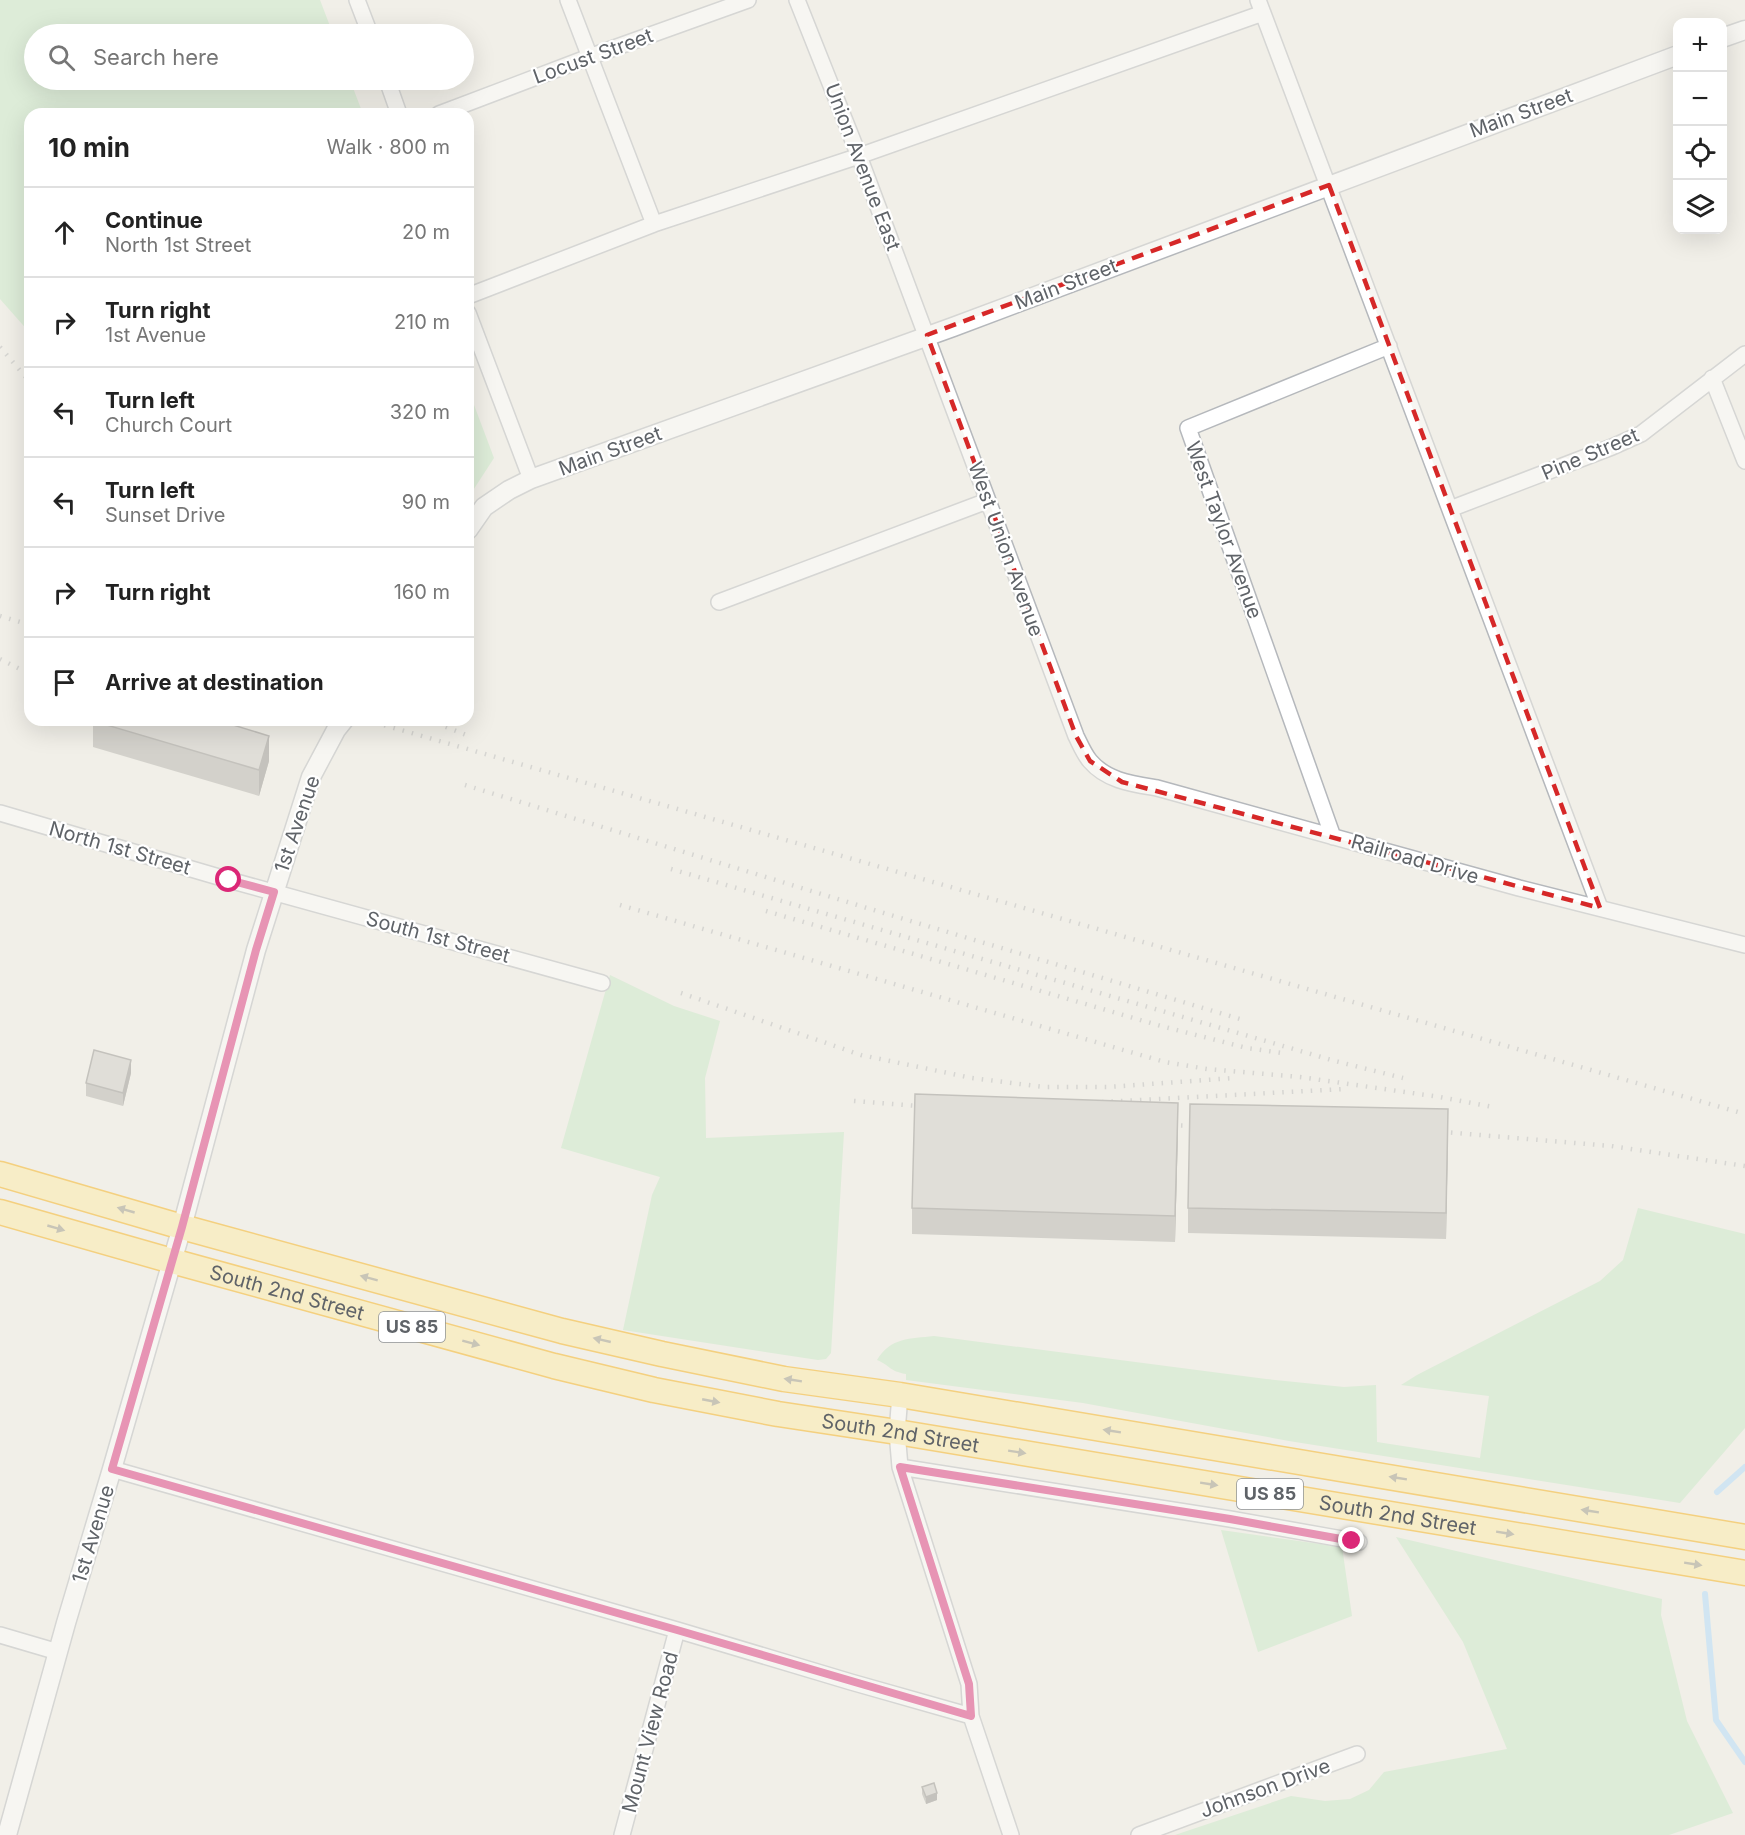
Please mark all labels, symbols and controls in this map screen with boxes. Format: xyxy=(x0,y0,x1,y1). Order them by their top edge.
map controls xyxy=(1673,18,1727,234)
button: + xyxy=(1673,18,1727,72)
street label: Locust Street xyxy=(530,23,657,89)
search box xyxy=(24,24,474,90)
icon: search xyxy=(45,41,78,74)
text: Search here xyxy=(93,44,219,70)
button: − xyxy=(1673,72,1727,126)
street label: Union Avenue East xyxy=(820,80,906,254)
street label: Main Street xyxy=(1466,83,1576,143)
button: locate xyxy=(1673,126,1727,180)
text: 10 min xyxy=(48,132,130,163)
text: Walk · 800 m xyxy=(326,135,450,159)
button: layers xyxy=(1673,180,1727,234)
text: Continue xyxy=(105,207,203,233)
icon: ahead xyxy=(48,216,81,249)
text: 20 m xyxy=(402,220,450,244)
text: North 1st Street xyxy=(105,233,251,257)
street label: Main Street xyxy=(1011,253,1121,315)
text: Turn right xyxy=(105,297,211,323)
icon: right xyxy=(48,306,81,339)
text: 210 m xyxy=(394,310,450,334)
text: 1st Avenue xyxy=(105,323,206,347)
text: Turn left xyxy=(105,387,195,413)
icon: left xyxy=(48,396,81,429)
text: 320 m xyxy=(390,400,450,424)
text: Church Court xyxy=(105,413,232,437)
street label: Main Street xyxy=(555,421,665,481)
street label: Pine Street xyxy=(1538,423,1643,485)
street label: West Taylor Avenue xyxy=(1181,438,1267,622)
street label: West Union Avenue xyxy=(963,458,1049,640)
text: Turn left xyxy=(105,477,195,503)
icon: left xyxy=(48,486,81,519)
text: 90 m xyxy=(402,490,450,514)
text: Sunset Drive xyxy=(105,503,226,527)
icon: right xyxy=(48,576,81,609)
text: Turn right xyxy=(105,579,211,605)
text: 160 m xyxy=(394,580,450,604)
icon: arrive xyxy=(48,666,81,699)
text: Arrive at destination xyxy=(105,669,324,695)
street label: 1st Avenue xyxy=(269,772,325,876)
street label: North 1st Street xyxy=(46,816,194,880)
street label: Railroad Drive xyxy=(1348,829,1482,889)
route start xyxy=(215,866,241,892)
street label: South 1st Street xyxy=(363,906,513,968)
one-way arrow xyxy=(117,1205,135,1215)
one-way arrow xyxy=(47,1224,65,1233)
street label: South 2nd Street xyxy=(207,1260,367,1325)
one-way arrow xyxy=(360,1273,378,1282)
road number: US 85 xyxy=(379,1312,445,1342)
one-way arrow xyxy=(593,1335,611,1345)
one-way arrow xyxy=(462,1339,480,1349)
one-way arrow xyxy=(783,1375,802,1384)
one-way arrow xyxy=(702,1397,721,1406)
street label: South 2nd Street xyxy=(820,1409,981,1458)
one-way arrow xyxy=(1103,1426,1122,1435)
one-way arrow xyxy=(1008,1447,1027,1456)
one-way arrow xyxy=(1388,1474,1407,1483)
one-way arrow xyxy=(1200,1479,1219,1488)
road number: US 85 xyxy=(1237,1479,1303,1509)
street label: 1st Avenue xyxy=(67,1482,119,1586)
street label: South 2nd Street xyxy=(1317,1490,1478,1540)
one-way arrow xyxy=(1581,1506,1600,1515)
route end xyxy=(1338,1527,1364,1553)
one-way arrow xyxy=(1496,1529,1515,1538)
one-way arrow xyxy=(1684,1560,1703,1569)
street label: Mount View Road xyxy=(617,1649,683,1815)
street label: Johnson Drive xyxy=(1197,1753,1333,1823)

